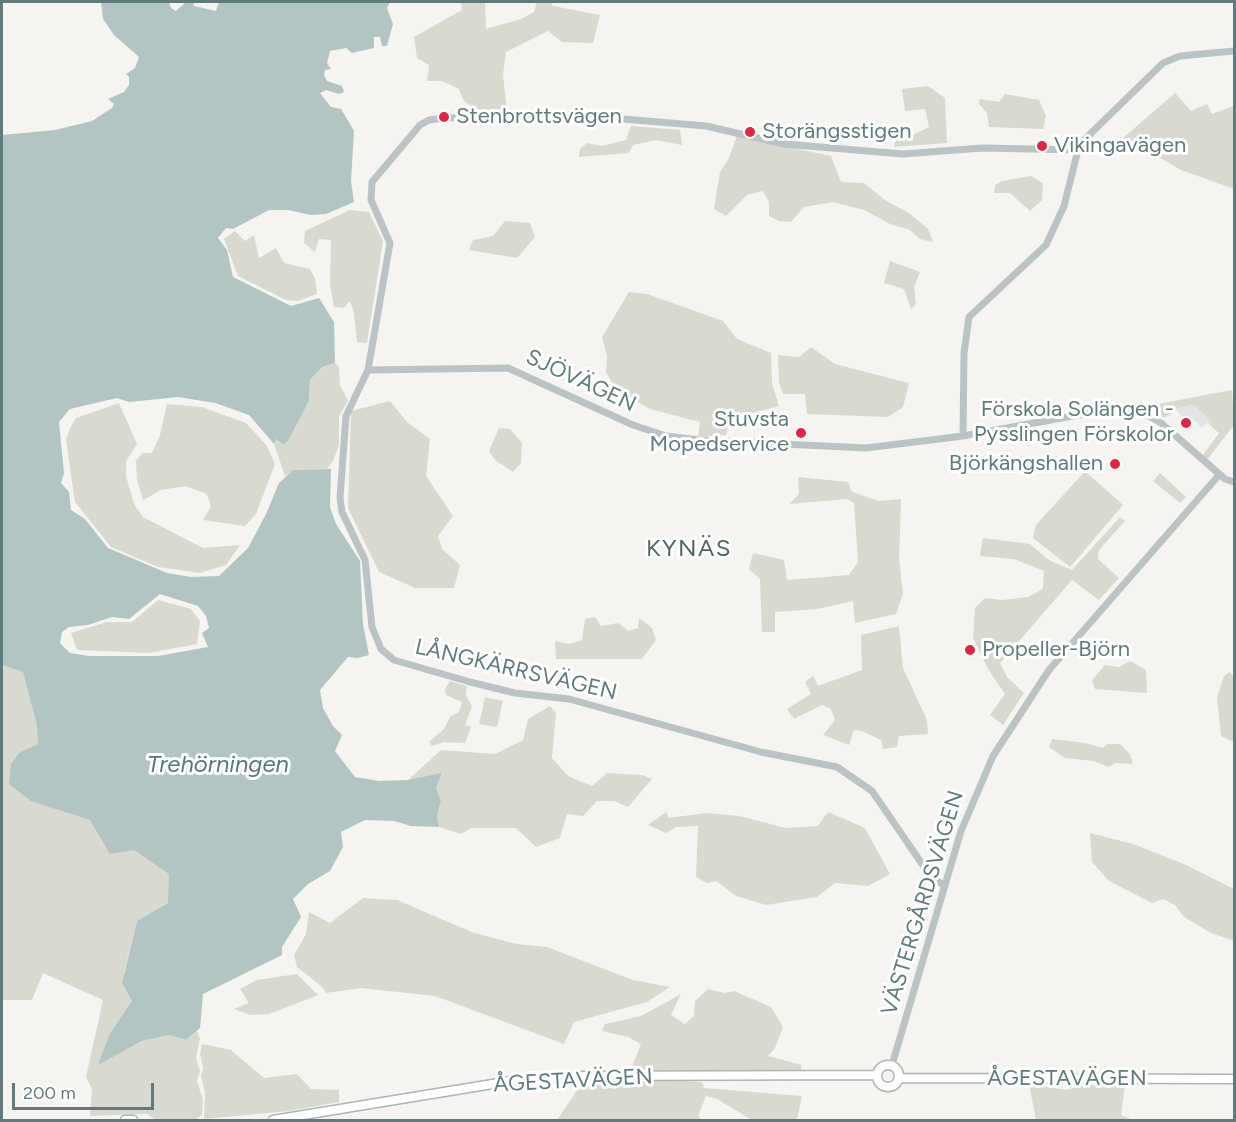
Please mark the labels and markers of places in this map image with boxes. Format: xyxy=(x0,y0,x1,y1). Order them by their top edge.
place label: Stenbrottsvägen xyxy=(456,104,622,130)
marker: Stenbrottsvägen xyxy=(437,110,451,124)
place label: Storängsstigen xyxy=(762,119,911,145)
marker: Storängsstigen xyxy=(743,125,757,139)
place label: Vikingavägen xyxy=(1054,133,1186,159)
marker: Vikingavägen xyxy=(1035,139,1049,153)
place label: Förskola Solängen - Pysslingen Förskolor xyxy=(974,397,1174,448)
place label: Stuvsta Mopedservice xyxy=(650,407,789,458)
marker: Förskola Solängen - Pysslingen Förskolor xyxy=(1179,416,1193,430)
marker: Stuvsta Mopedservice xyxy=(794,426,808,440)
place label: Björkängshallen xyxy=(949,451,1103,477)
marker: Björkängshallen xyxy=(1108,457,1122,471)
place label: Propeller-Björn xyxy=(982,637,1130,663)
marker: Propeller-Björn xyxy=(963,643,977,657)

